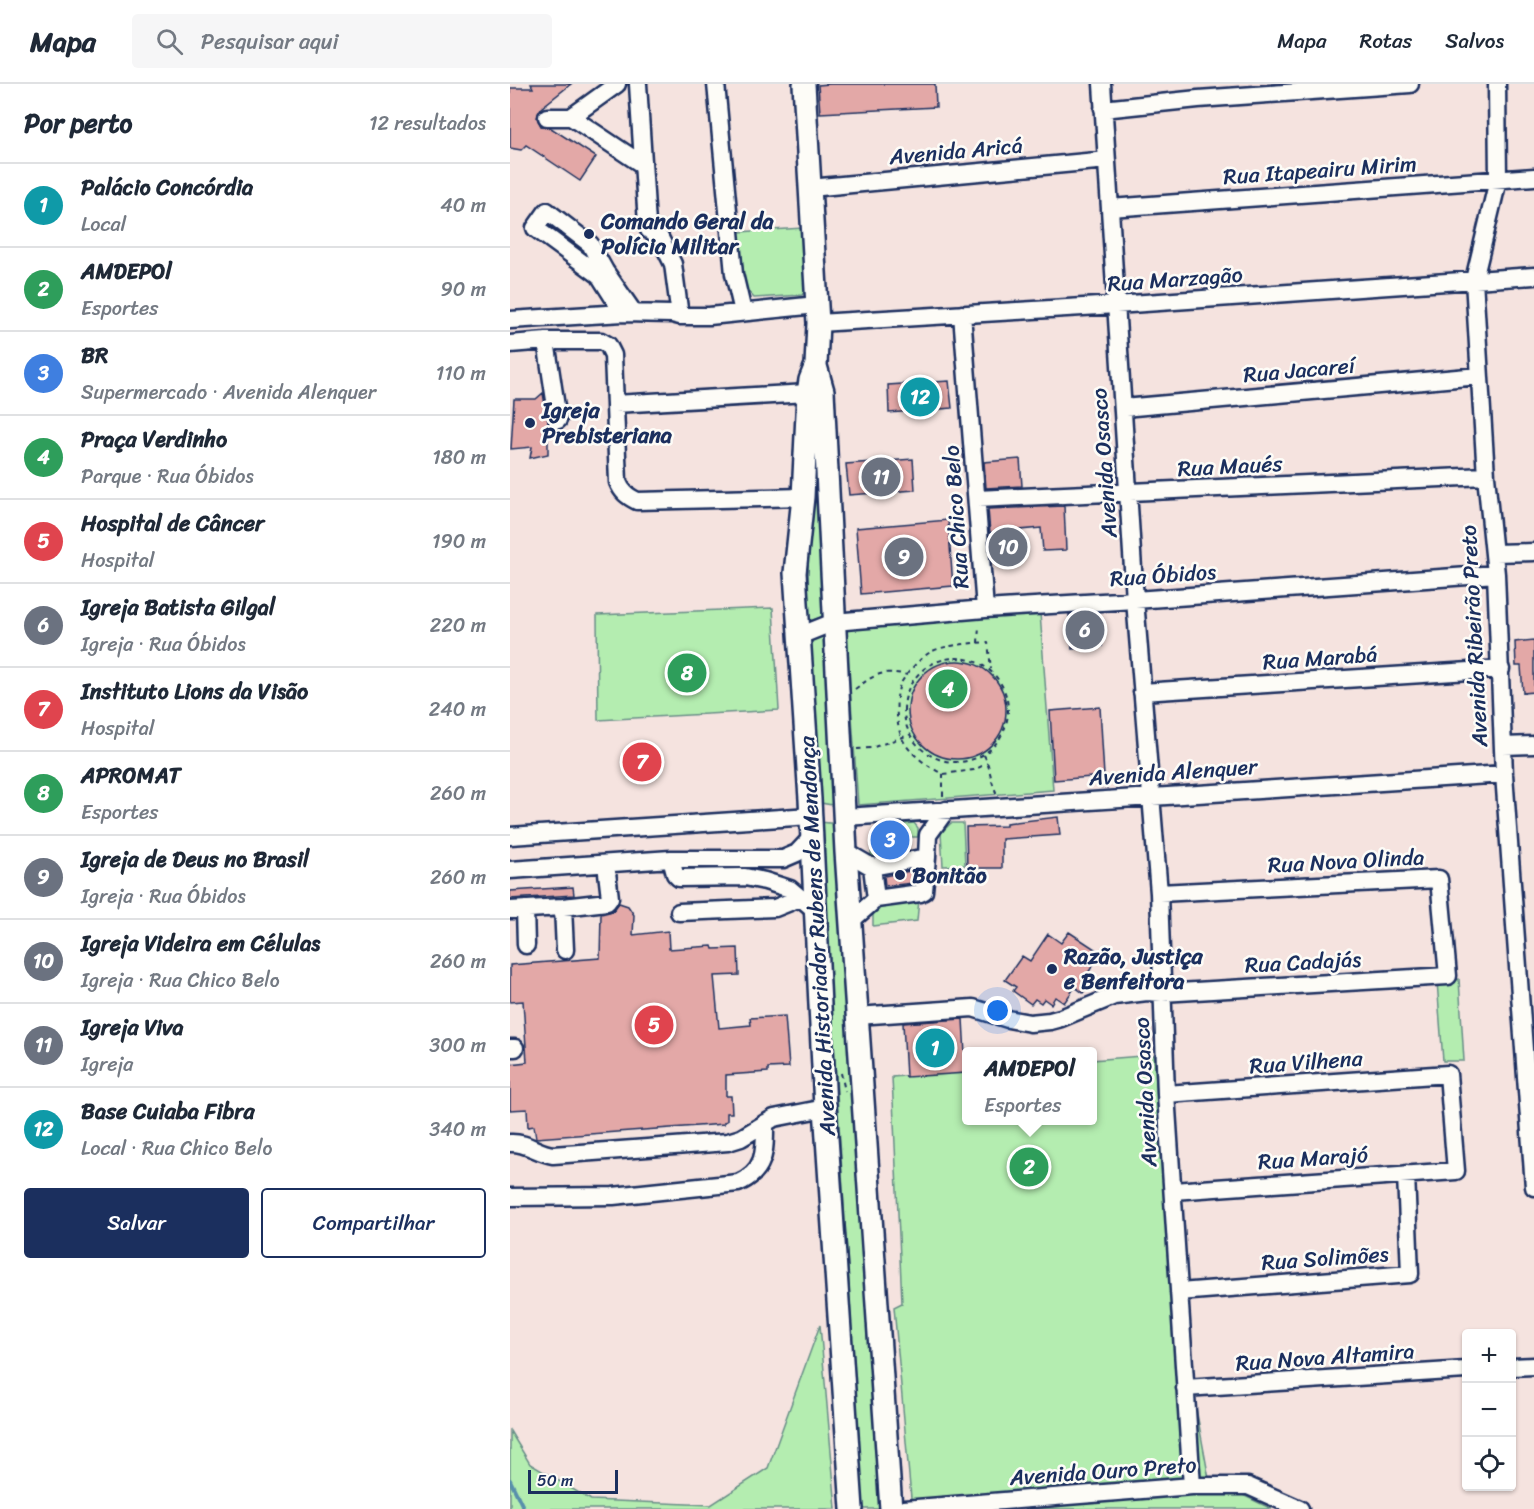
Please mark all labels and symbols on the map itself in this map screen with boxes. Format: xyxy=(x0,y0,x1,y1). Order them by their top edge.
street label: Avenida Aricá xyxy=(887,126,1024,176)
street label: Rua Itapeairu Mirim xyxy=(1222,144,1418,196)
place label: Comando Geral da Polícia Militar xyxy=(600,202,775,266)
marker: Comando Geral da Polícia Militar xyxy=(582,227,596,241)
street label: Rua Marzagão xyxy=(1106,255,1244,303)
street label: Rua Jacareí xyxy=(1242,345,1359,394)
pin: 12 xyxy=(900,374,940,420)
street label: Avenida Osasco xyxy=(1079,387,1129,540)
place label: Igreja Prebisteriana xyxy=(541,391,673,455)
marker: Igreja Prebisteriana xyxy=(523,416,537,430)
street label: Rua Chico Belo xyxy=(932,444,980,590)
street label: Rua Maués xyxy=(1177,444,1284,488)
pin: 11 xyxy=(862,454,901,500)
pin: 10 xyxy=(988,524,1028,570)
street label: Avenida Ribeirão Preto xyxy=(1449,524,1499,749)
pin: 9 xyxy=(884,534,924,580)
street label: Rua Óbidos xyxy=(1109,552,1217,598)
pin: 6 xyxy=(1066,608,1104,652)
street label: Rua Marabá xyxy=(1261,635,1379,681)
pin: 8 xyxy=(668,650,706,696)
pin: 4 xyxy=(928,666,968,712)
street label: Avenida Historiador Rubens de Mendonça xyxy=(787,734,847,1138)
pin: 7 xyxy=(622,740,662,784)
street label: Avenida Alenquer xyxy=(1087,747,1260,797)
pin: 3 xyxy=(870,818,910,862)
street label: Rua Nova Olinda xyxy=(1267,837,1425,885)
place label: Bonitão xyxy=(912,856,987,895)
marker: Bonitão xyxy=(893,868,907,882)
place label: Razão, Justiça e Benfeitora xyxy=(1063,937,1204,1001)
street label: Rua Cadajás xyxy=(1244,939,1362,985)
marker: Razão, Justiça e Benfeitora xyxy=(1045,962,1059,976)
your location xyxy=(983,996,1012,1025)
pin: 5 xyxy=(634,1002,674,1048)
street label: Avenida Osasco xyxy=(1122,1016,1168,1169)
pin: 1 xyxy=(916,1026,954,1070)
street label: Rua Vilhena xyxy=(1248,1039,1365,1085)
street label: Rua Marajó xyxy=(1257,1135,1370,1181)
pin: 2 xyxy=(1010,1144,1048,1190)
street label: Rua Solimões xyxy=(1260,1234,1390,1282)
street label: Rua Nova Altamira xyxy=(1234,1331,1416,1383)
street label: Avenida Ouro Preto xyxy=(1007,1445,1198,1497)
scale bar xyxy=(528,1467,618,1494)

